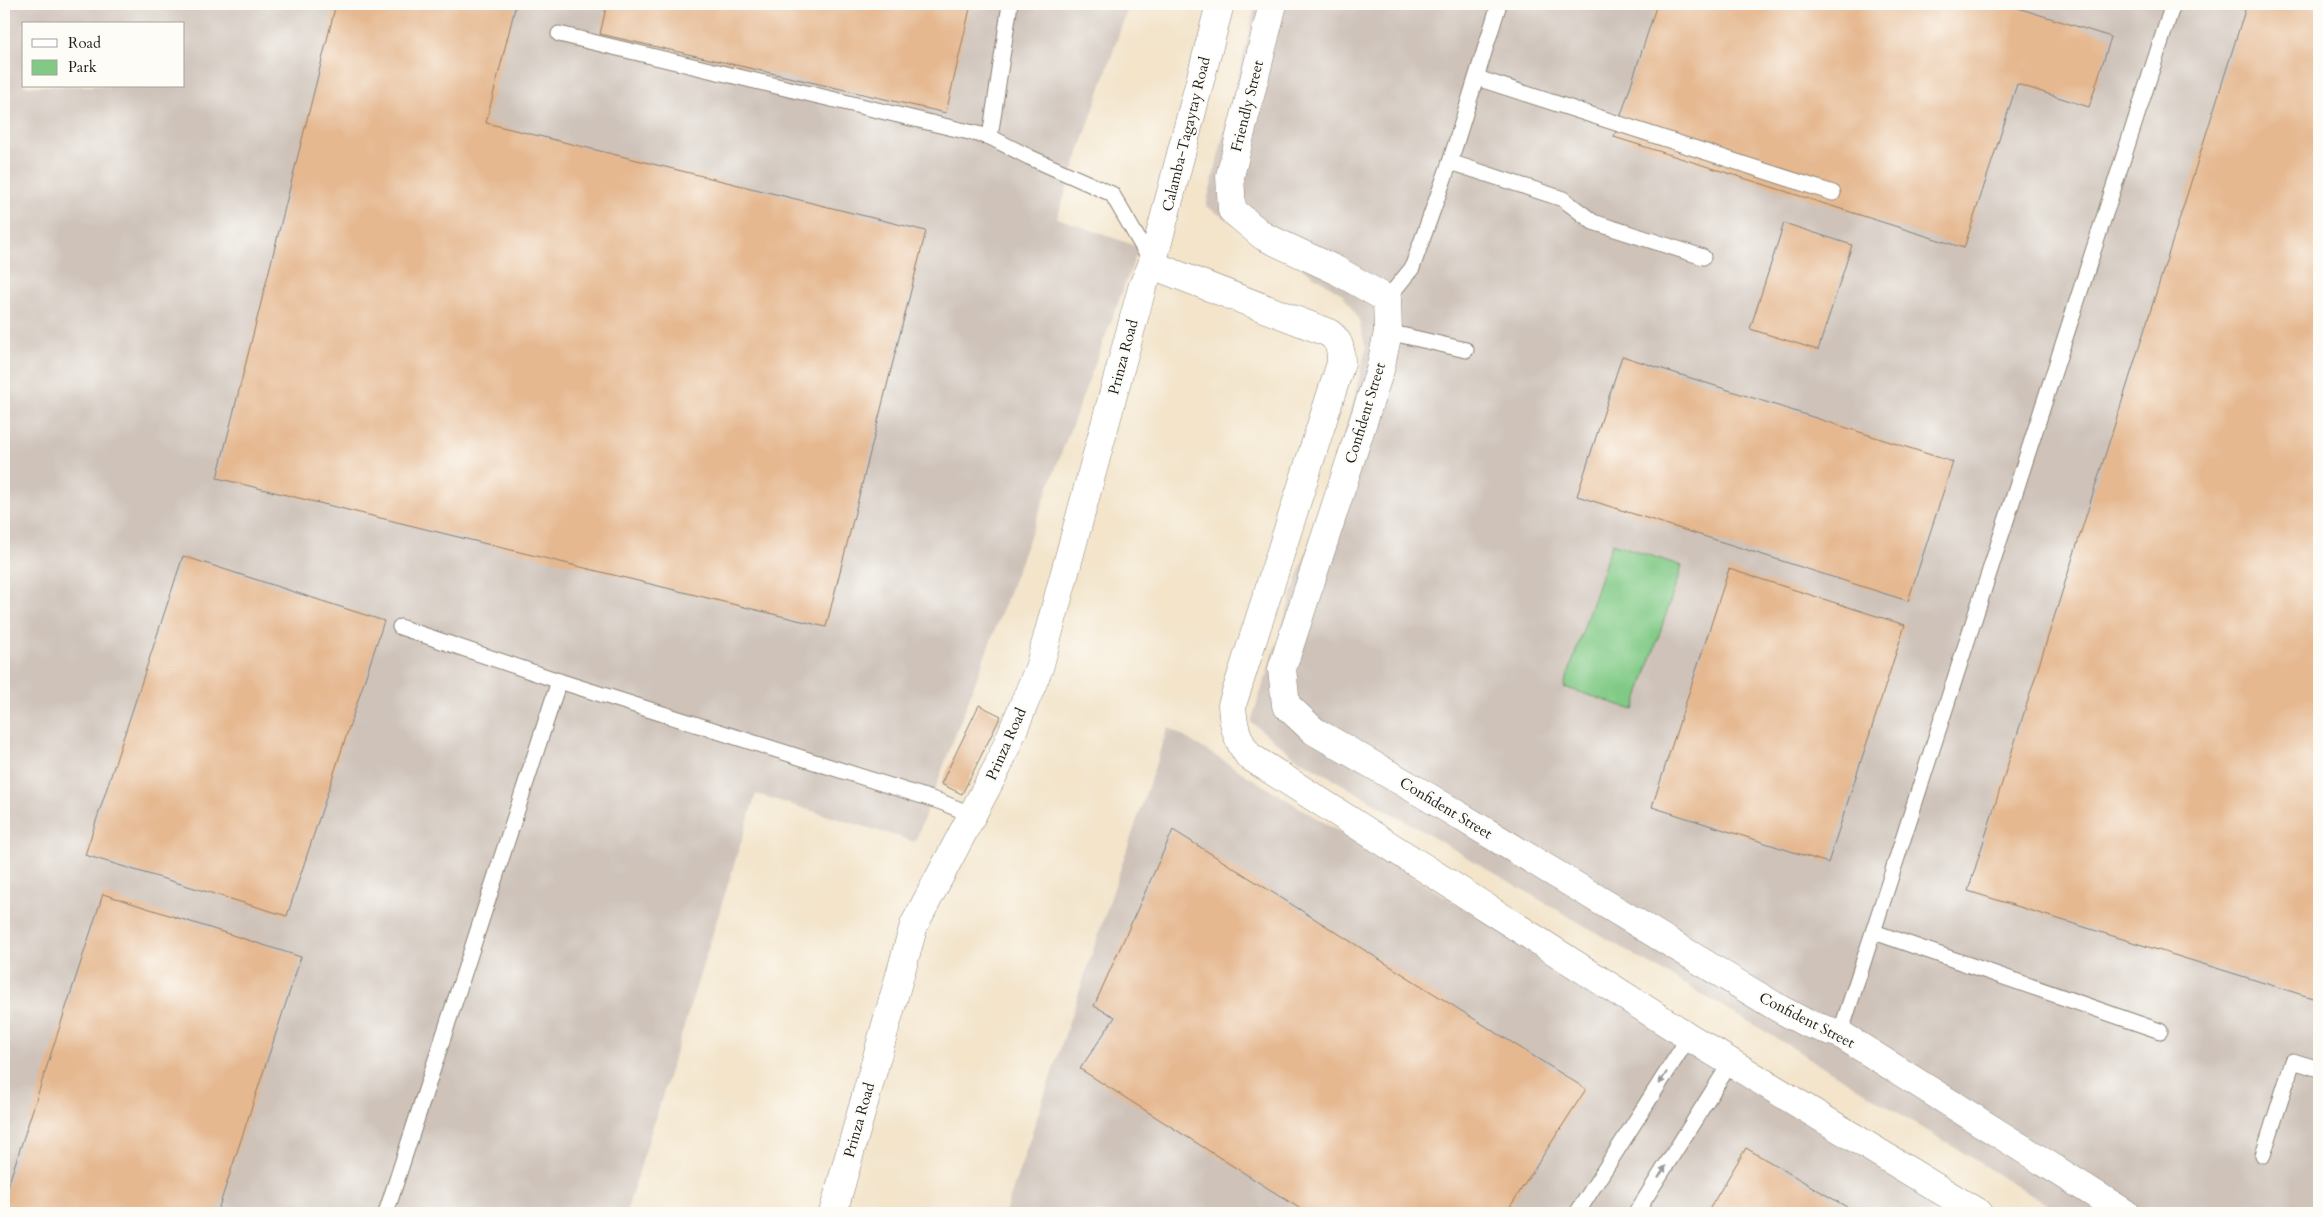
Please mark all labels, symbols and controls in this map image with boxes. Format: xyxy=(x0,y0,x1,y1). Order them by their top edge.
legend xyxy=(22,22,185,88)
text: Road xyxy=(68,33,101,53)
street label: Calamba-Tagaytay Road xyxy=(1157,55,1215,213)
text: Park xyxy=(68,57,97,77)
street label: Friendly Street xyxy=(1226,58,1268,154)
street label: Prinza Road xyxy=(1103,317,1143,397)
street label: Confident Street xyxy=(1340,360,1390,466)
street label: Prinza Road xyxy=(981,705,1031,783)
street label: Confident Street xyxy=(1396,772,1496,844)
street label: Confident Street xyxy=(1756,987,1858,1053)
one-way arrow xyxy=(1658,1072,1667,1085)
street label: Prinza Road xyxy=(839,1080,879,1160)
one-way arrow xyxy=(1658,1165,1667,1178)

